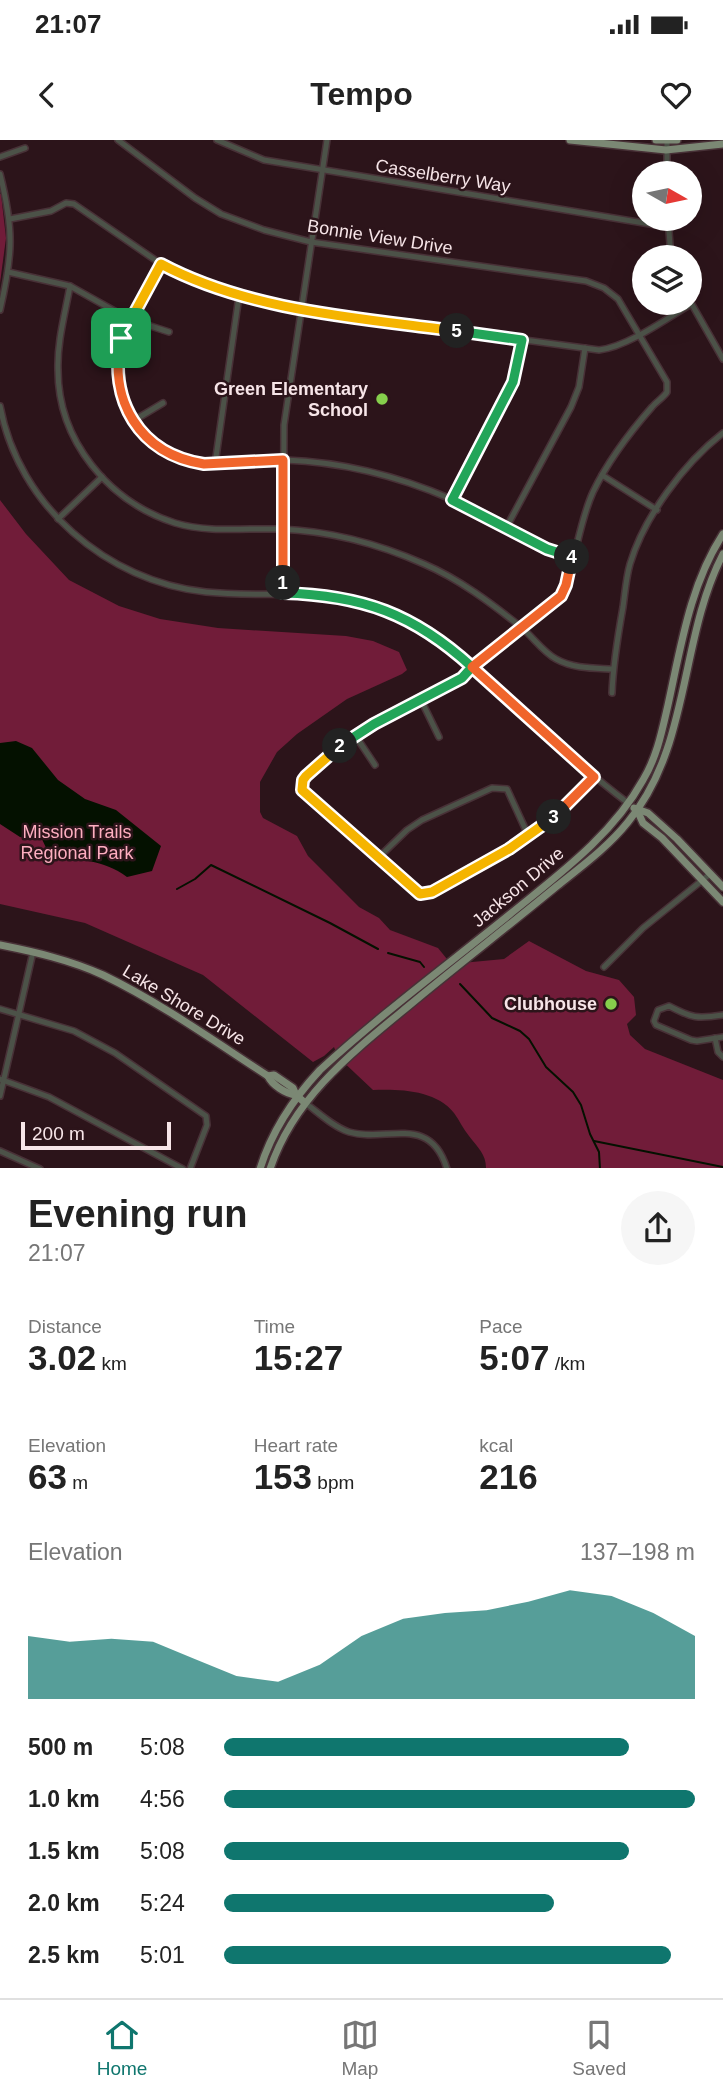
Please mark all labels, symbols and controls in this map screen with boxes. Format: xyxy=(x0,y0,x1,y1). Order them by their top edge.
text: 21:07 xyxy=(35,9,102,39)
icon: back xyxy=(28,76,66,114)
text: Tempo xyxy=(310,76,413,112)
icon: heart xyxy=(657,76,695,114)
street label: Casselberry Way xyxy=(374,155,512,197)
north arrow xyxy=(632,161,702,231)
map controls xyxy=(632,161,702,315)
street label: Bonnie View Drive xyxy=(306,216,454,258)
button: layers xyxy=(632,245,702,315)
pin xyxy=(91,308,151,368)
pin: 5 xyxy=(440,314,475,348)
icon: arrive xyxy=(102,319,140,357)
text: 5 xyxy=(451,320,462,341)
place label: Green Elementary School xyxy=(214,379,368,420)
marker: Green Elementary School xyxy=(374,391,390,407)
pin: 4 xyxy=(554,540,590,574)
text: 4 xyxy=(566,546,577,567)
pin: 1 xyxy=(266,566,300,600)
text: 1 xyxy=(277,572,288,593)
pin: 2 xyxy=(322,728,358,764)
text: 2 xyxy=(334,735,345,756)
pin: 3 xyxy=(536,800,572,834)
text: 3 xyxy=(548,806,559,827)
park label: Mission Trails Regional Park xyxy=(20,822,135,863)
street label: Jackson Drive xyxy=(468,843,568,931)
street label: Lake Shore Drive xyxy=(119,961,249,1049)
place label: Clubhouse xyxy=(504,994,597,1014)
marker: Clubhouse xyxy=(603,996,619,1012)
scale bar xyxy=(21,1120,172,1151)
text: 200 m xyxy=(32,1123,85,1144)
button: share xyxy=(621,1191,695,1265)
text: Evening run xyxy=(28,1193,248,1235)
text: 21:07 xyxy=(28,1240,86,1266)
text: Distance xyxy=(28,1316,102,1337)
text: Time xyxy=(254,1316,295,1337)
text: Pace xyxy=(479,1316,523,1337)
text: 3.02 xyxy=(28,1338,96,1377)
text: 15:27 xyxy=(254,1338,343,1377)
text: 5:07 xyxy=(479,1338,549,1377)
text: km xyxy=(96,1353,127,1374)
text: /km xyxy=(549,1353,585,1374)
text: Elevation xyxy=(28,1435,106,1456)
text: Heart rate xyxy=(254,1435,338,1456)
text: kcal xyxy=(479,1435,513,1456)
text: 63 xyxy=(28,1457,67,1496)
text: 153 xyxy=(254,1457,312,1496)
text: 216 xyxy=(479,1457,538,1496)
text: m xyxy=(67,1472,88,1493)
text: bpm xyxy=(312,1472,354,1493)
text: Elevation xyxy=(28,1539,123,1565)
text: 137–198 m xyxy=(580,1539,695,1565)
text: 500 m xyxy=(28,1734,93,1760)
text: 5:08 xyxy=(140,1734,185,1760)
text: 1.0 km xyxy=(28,1786,100,1812)
text: 4:56 xyxy=(140,1786,185,1812)
text: 1.5 km xyxy=(28,1838,100,1864)
text: 5:08 xyxy=(140,1838,185,1864)
text: 2.0 km xyxy=(28,1890,100,1916)
text: 5:24 xyxy=(140,1890,185,1916)
text: 2.5 km xyxy=(28,1942,100,1968)
text: 5:01 xyxy=(140,1942,185,1968)
tab: Home xyxy=(97,2016,147,2080)
tab: Map xyxy=(341,2016,379,2080)
tab: Saved xyxy=(572,2016,626,2080)

